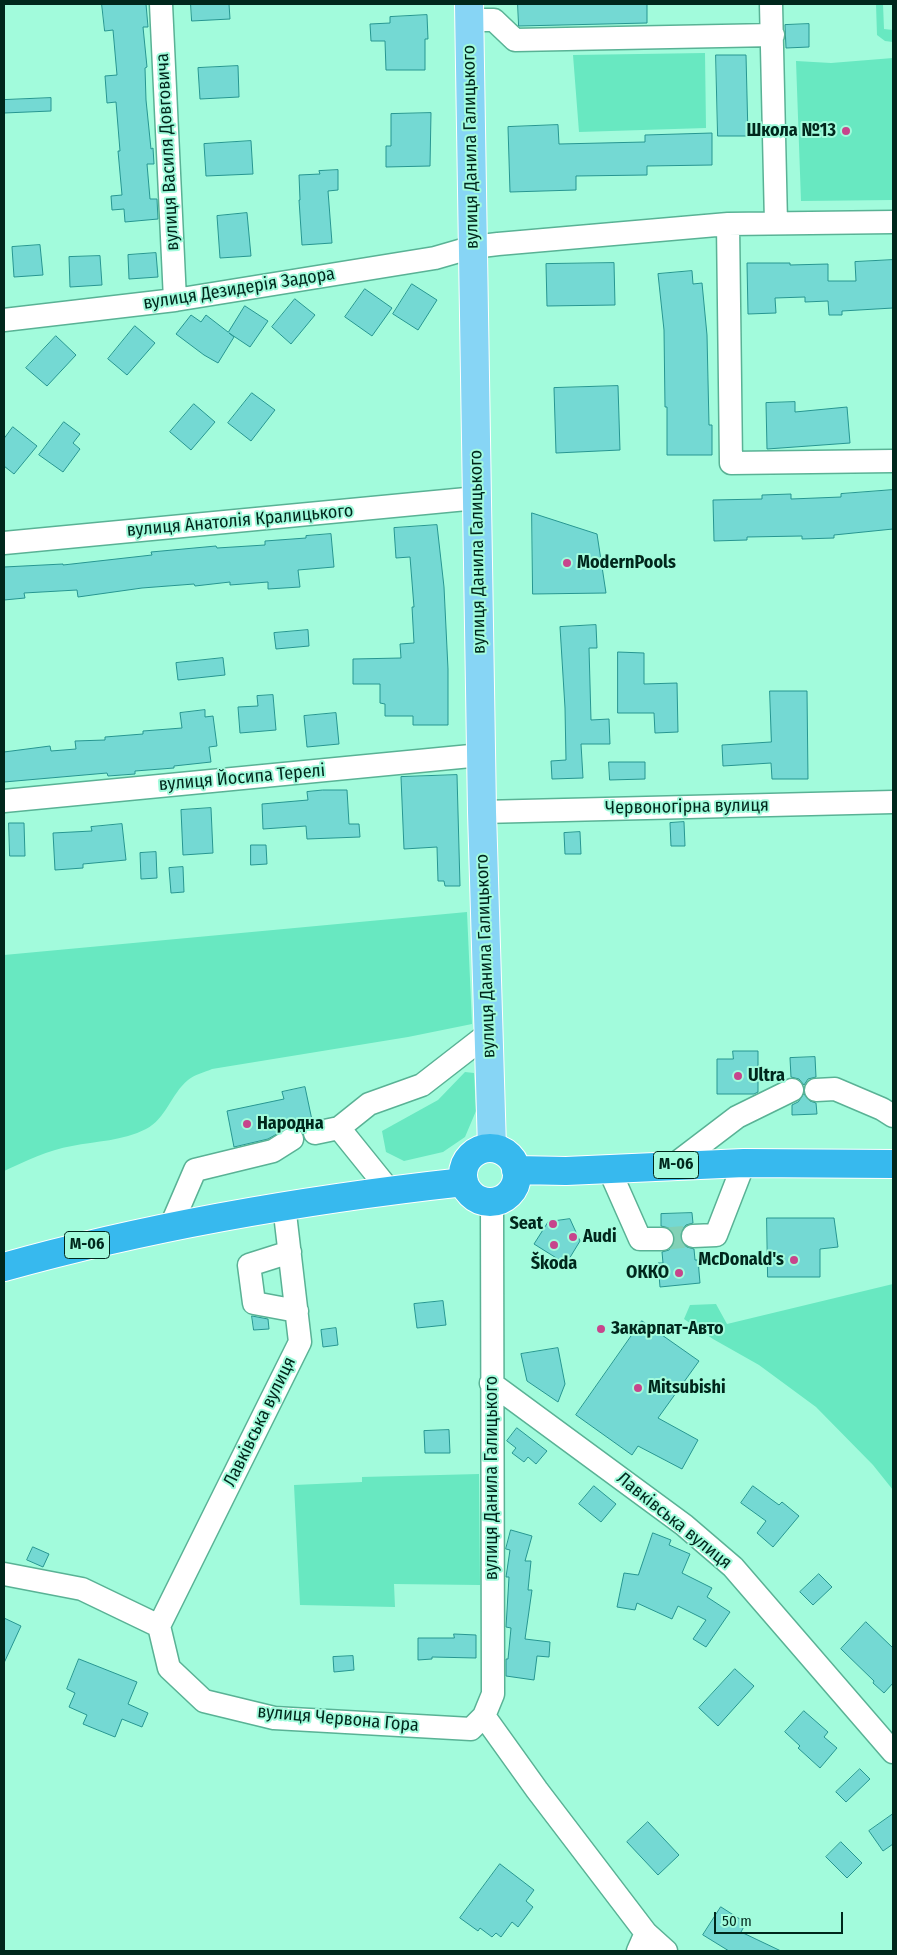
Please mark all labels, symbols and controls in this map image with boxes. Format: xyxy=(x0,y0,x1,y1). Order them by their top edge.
street label: вулиця Данила Галицького xyxy=(458,45,484,249)
street label: вулиця Василя Довговича xyxy=(152,53,184,251)
place label: Школа №13 xyxy=(746,120,836,142)
marker: Школа №13 xyxy=(840,125,852,137)
street label: вулиця Дезидерія Задора xyxy=(142,263,336,315)
street label: вулиця Данила Галицького xyxy=(465,450,491,654)
street label: вулиця Анатолія Кралицького xyxy=(126,500,354,542)
place label: ModernPools xyxy=(577,552,676,574)
marker: ModernPools xyxy=(561,557,573,569)
street label: вулиця Йосипа Терелі xyxy=(158,760,326,796)
street label: Червоногірна вулиця xyxy=(605,795,769,819)
street label: вулиця Данила Галицького xyxy=(472,853,500,1059)
place label: Ultra xyxy=(748,1065,785,1087)
marker: Ultra xyxy=(732,1070,744,1082)
place label: Народна xyxy=(257,1113,324,1135)
marker: Народна xyxy=(241,1118,253,1130)
road number: М-06 xyxy=(654,1152,698,1178)
place label: Seat xyxy=(509,1213,543,1235)
marker: Seat xyxy=(547,1218,559,1230)
place label: Audi xyxy=(583,1226,617,1248)
marker: Audi xyxy=(567,1231,579,1243)
road number: М-06 xyxy=(64,1232,110,1258)
marker: Škoda xyxy=(548,1239,560,1251)
place label: McDonald's xyxy=(698,1249,784,1271)
place label: Škoda xyxy=(531,1253,577,1275)
marker: McDonald's xyxy=(788,1254,800,1266)
place label: ОККО xyxy=(626,1262,669,1284)
marker: ОККО xyxy=(673,1267,685,1279)
place label: Закарпат-Авто xyxy=(611,1318,724,1340)
marker: Закарпат-Авто xyxy=(595,1323,607,1335)
street label: Лавківська вулиця xyxy=(219,1354,301,1490)
street label: вулиця Данила Галицького xyxy=(481,1376,503,1580)
place label: Mitsubishi xyxy=(648,1377,726,1399)
marker: Mitsubishi xyxy=(632,1382,644,1394)
street label: Лавківська вулиця xyxy=(612,1468,736,1574)
street label: вулиця Червона Гора xyxy=(256,1701,420,1737)
scale bar xyxy=(717,1902,846,1934)
text: 50 m xyxy=(722,1912,752,1930)

